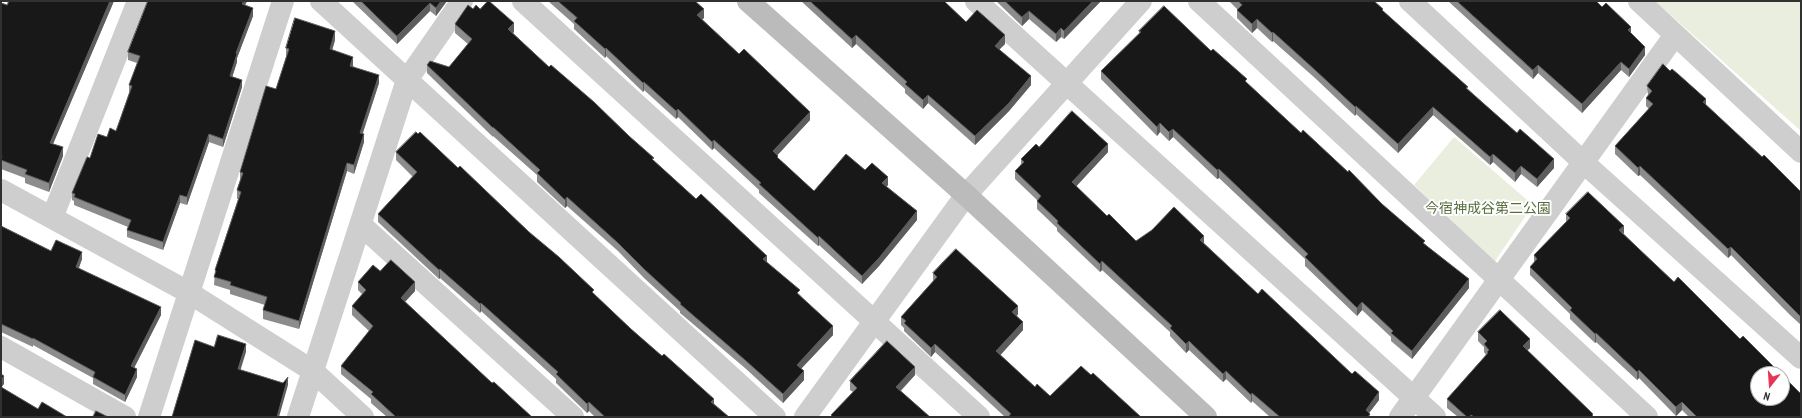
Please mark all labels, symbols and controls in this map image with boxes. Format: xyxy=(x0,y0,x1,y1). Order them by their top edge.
park label: 今宿神成谷第二公園 xyxy=(1425,201,1551,217)
north arrow xyxy=(1750,366,1790,406)
text: N xyxy=(1762,389,1772,404)

